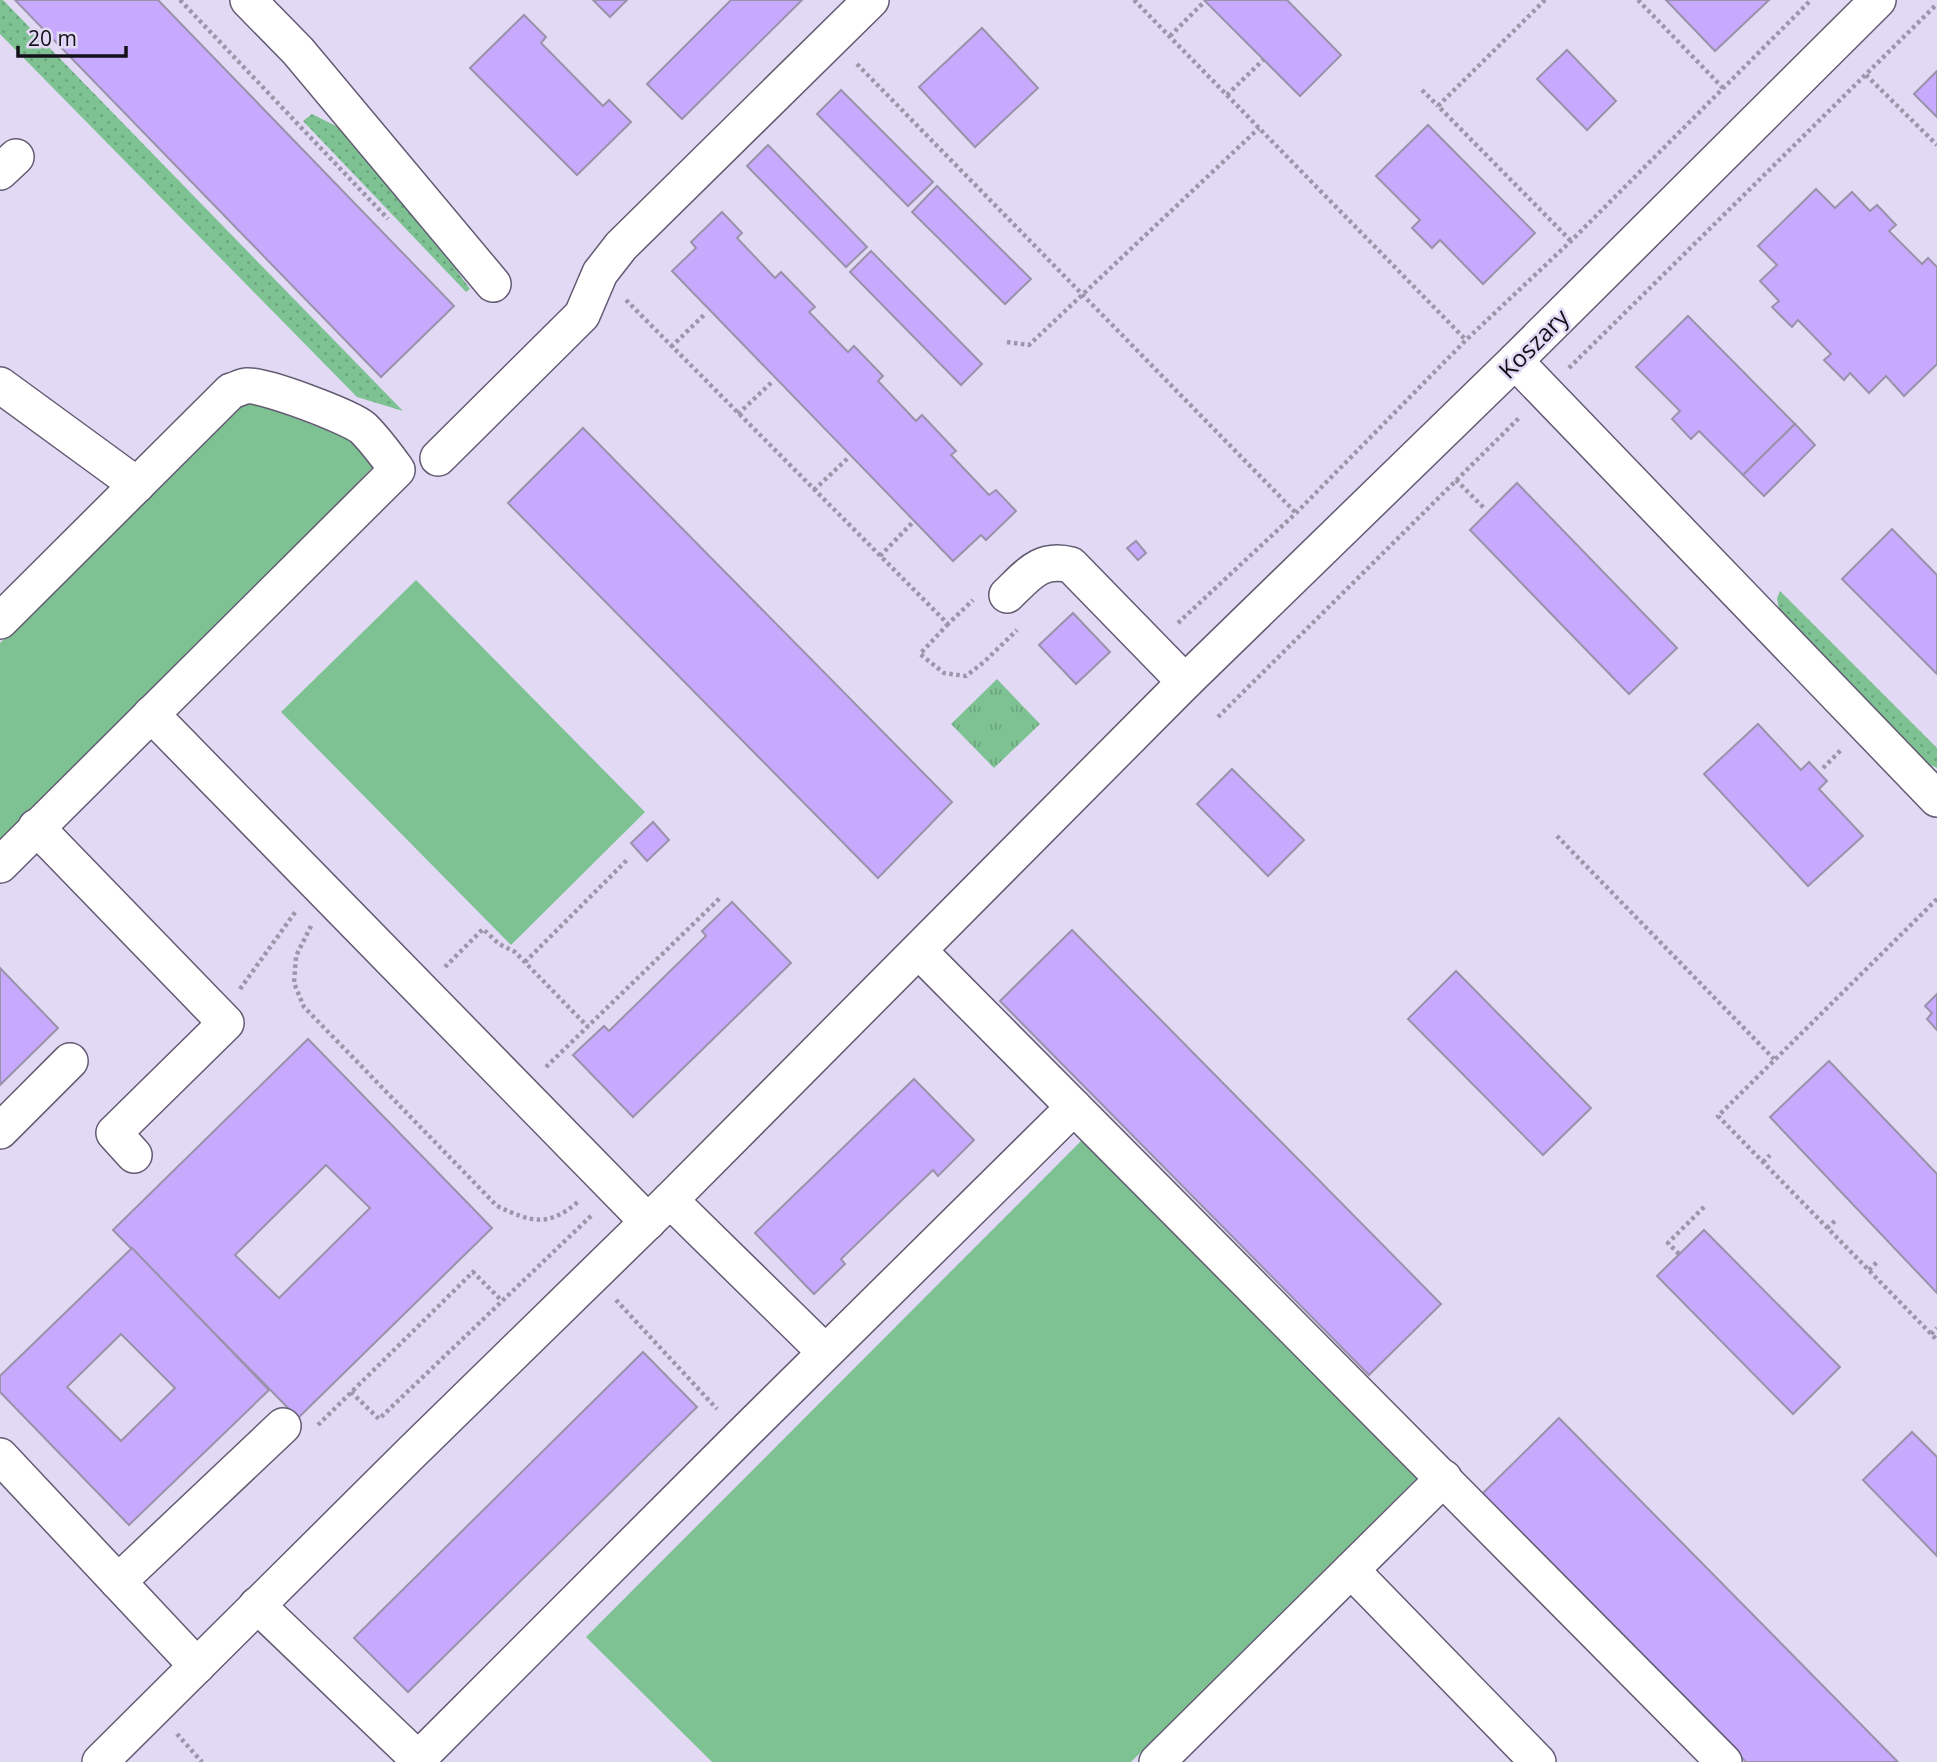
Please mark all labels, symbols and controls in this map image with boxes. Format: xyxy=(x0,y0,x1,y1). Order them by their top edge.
scale bar xyxy=(18,14,126,58)
text: 20 m xyxy=(28,24,77,52)
street label: Koszary xyxy=(1491,300,1576,385)

